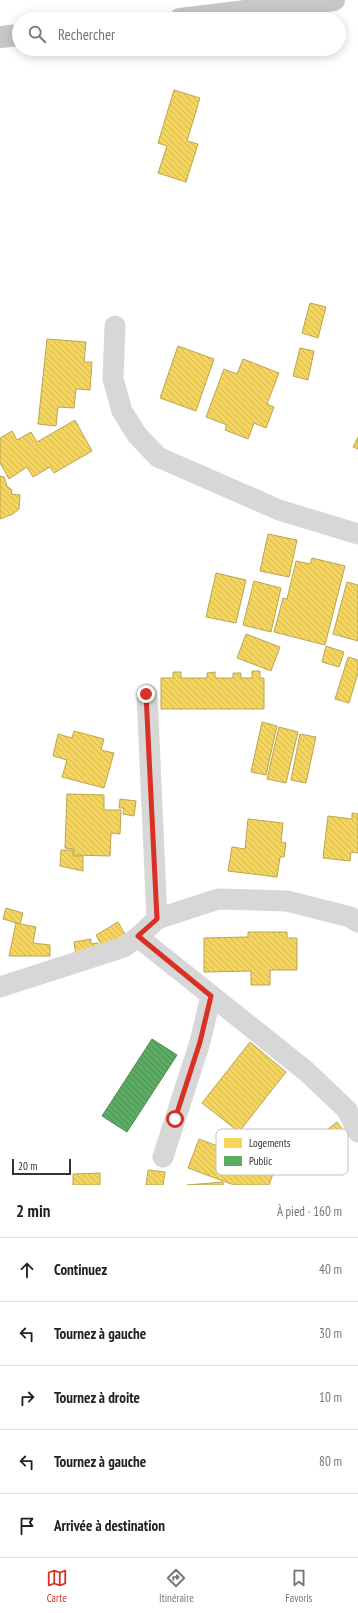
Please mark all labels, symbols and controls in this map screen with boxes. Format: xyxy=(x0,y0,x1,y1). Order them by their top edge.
search box xyxy=(12,12,346,56)
icon: search xyxy=(26,23,48,45)
text: Rechercher xyxy=(58,25,115,44)
route end xyxy=(137,685,155,703)
route start xyxy=(166,1110,184,1128)
legend xyxy=(216,1129,348,1175)
text: Logements xyxy=(249,1136,291,1150)
text: Public xyxy=(249,1154,272,1168)
scale bar xyxy=(12,1157,71,1176)
text: 20 m xyxy=(18,1159,37,1173)
text: 2 min xyxy=(16,1200,50,1222)
text: À pied · 160 m xyxy=(277,1203,342,1220)
icon: ahead xyxy=(16,1259,38,1281)
text: Continuez xyxy=(54,1260,107,1279)
text: 40 m xyxy=(319,1261,342,1278)
icon: left xyxy=(16,1323,38,1345)
text: Tournez à gauche xyxy=(54,1324,146,1343)
text: 30 m xyxy=(319,1325,342,1342)
icon: right xyxy=(16,1387,38,1409)
text: Tournez à droite xyxy=(54,1388,140,1407)
text: 10 m xyxy=(319,1389,342,1406)
icon: left xyxy=(16,1451,38,1473)
text: Tournez à gauche xyxy=(54,1452,146,1471)
text: 80 m xyxy=(319,1453,342,1470)
icon: arrive xyxy=(16,1515,38,1537)
text: Arrivée à destination xyxy=(54,1516,165,1535)
tab: Carte xyxy=(46,1567,68,1605)
tab: Itinéraire xyxy=(159,1567,194,1605)
tab: Favoris xyxy=(285,1567,312,1605)

